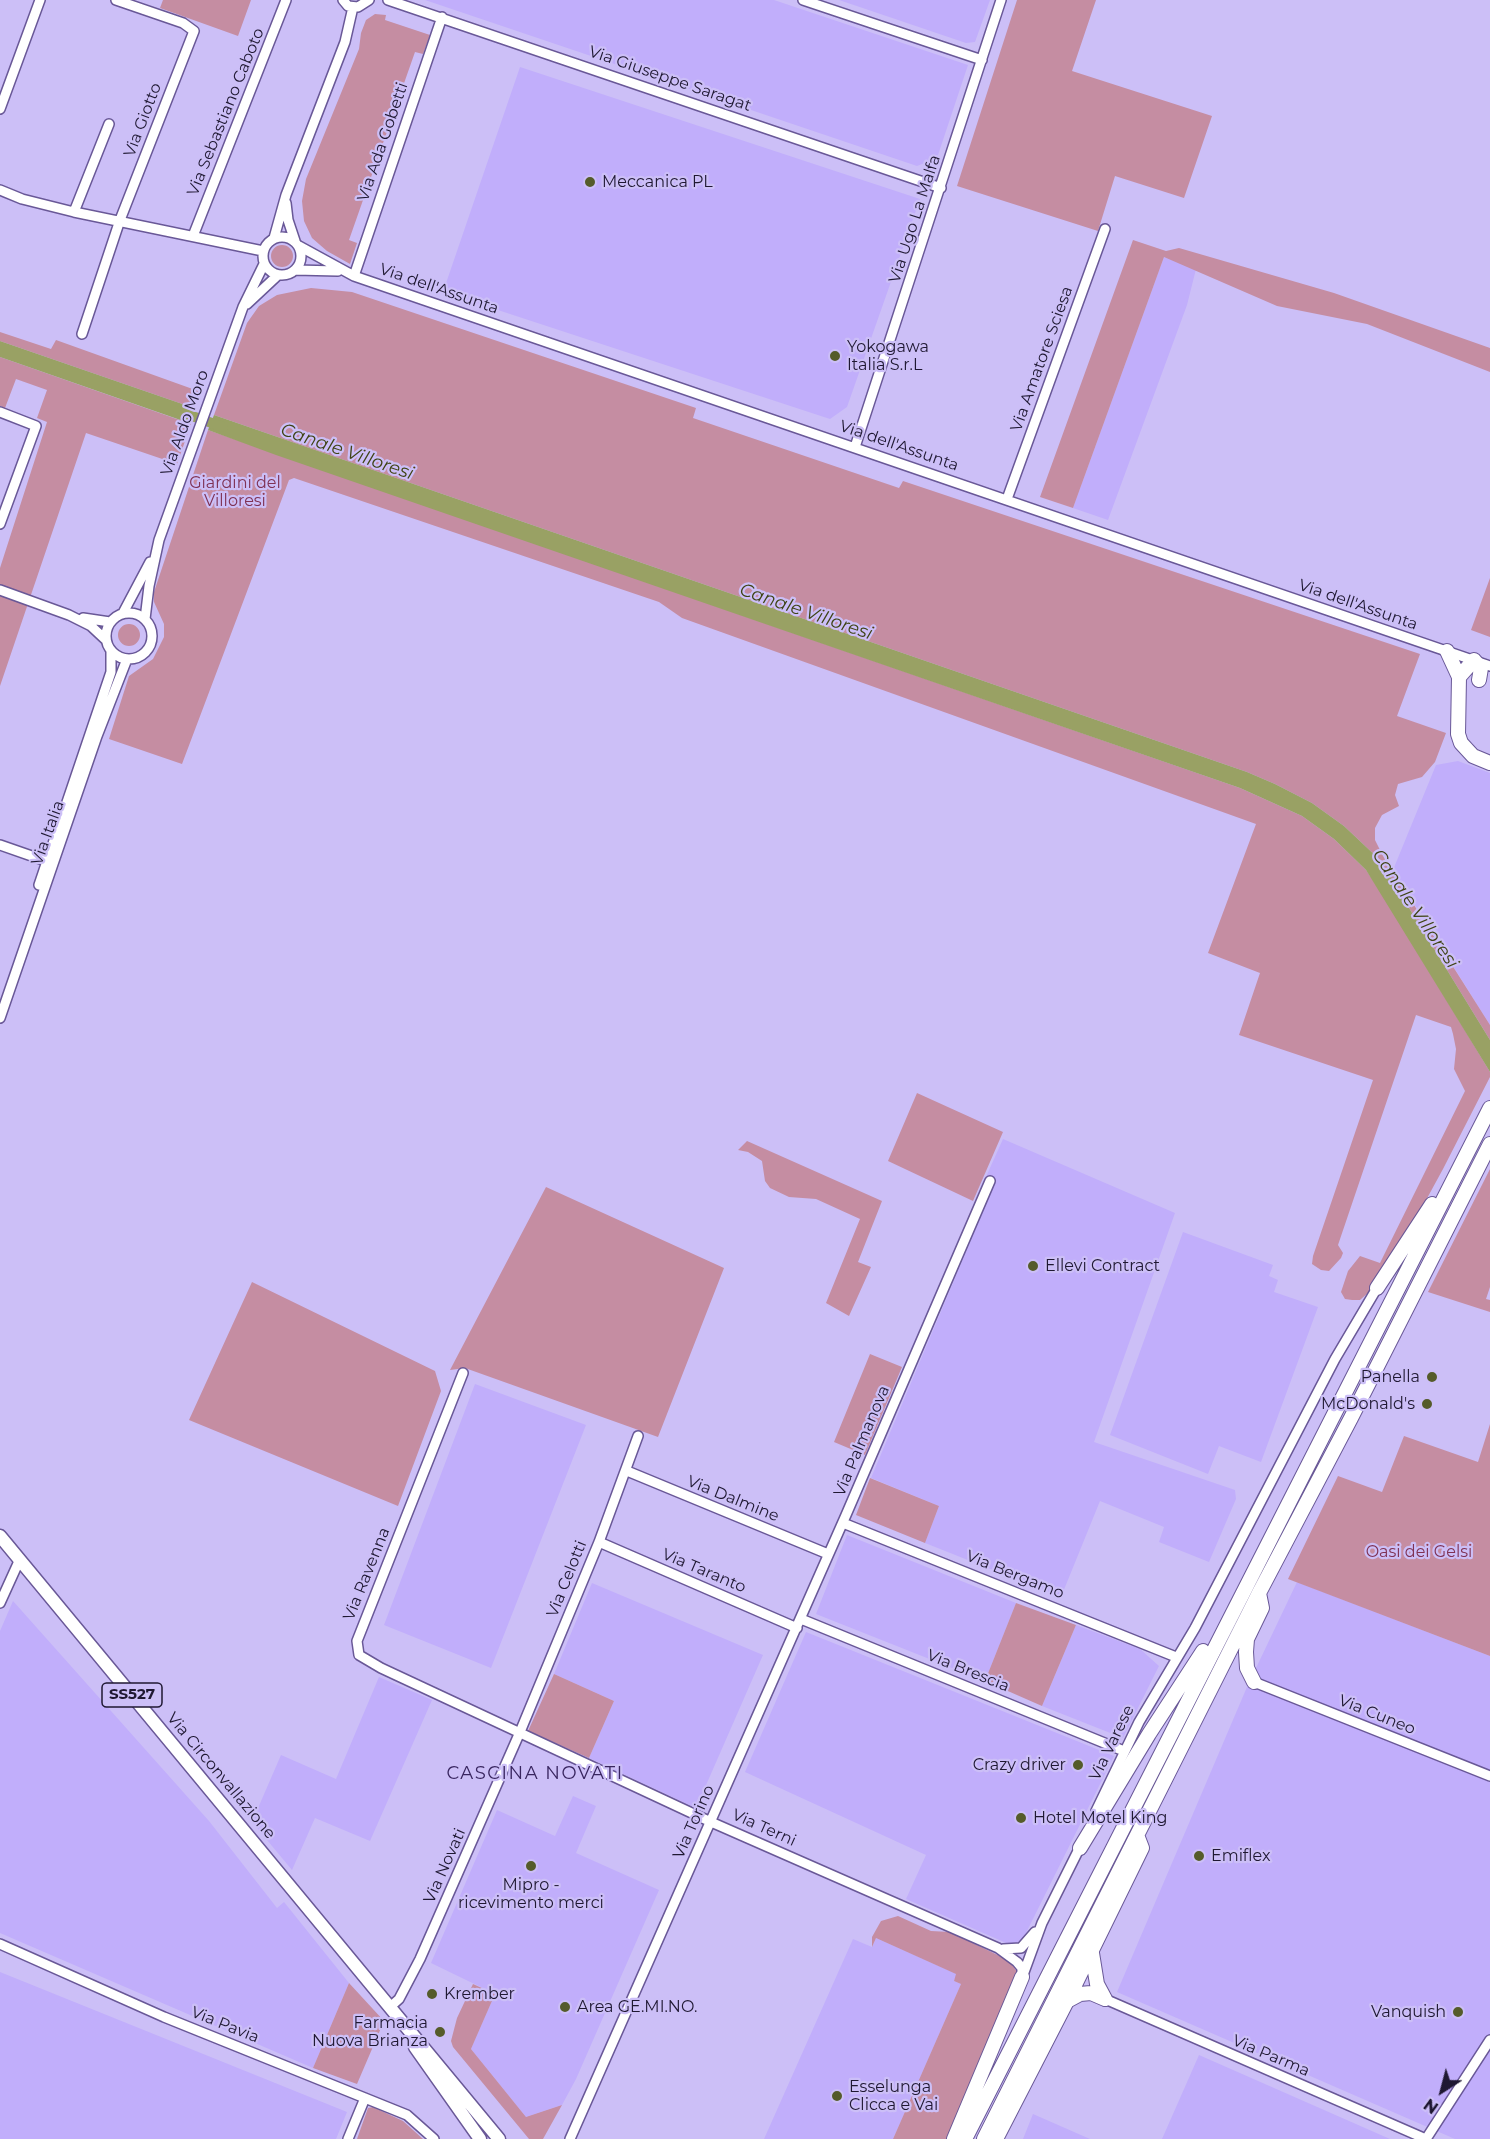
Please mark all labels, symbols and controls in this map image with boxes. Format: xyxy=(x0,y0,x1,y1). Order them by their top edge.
street label: Via Sebastiano Caboto xyxy=(183,25,269,199)
street label: Via Giuseppe Saragat xyxy=(586,42,754,116)
street label: Via Giotto xyxy=(120,80,166,160)
street label: Via Ada Gobetti xyxy=(354,80,412,204)
street label: Via Ugo La Malfa xyxy=(885,153,945,285)
place label: Meccanica PL xyxy=(602,172,713,192)
marker: Meccanica PL xyxy=(583,175,597,189)
street label: Via dell'Assunta xyxy=(377,260,501,318)
street label: Via Amatore Sciesa xyxy=(1007,284,1077,434)
place label: Yokogawa Italia S.r.L xyxy=(847,337,929,375)
marker: Yokogawa Italia S.r.L xyxy=(828,349,842,363)
street label: Via Aldo Moro xyxy=(157,367,213,479)
street label: Via dell'Assunta xyxy=(837,417,961,475)
water label: Canale Villoresi xyxy=(278,419,416,485)
park label: Giardini del Villoresi xyxy=(189,473,281,511)
street label: Via dell'Assunta xyxy=(1296,576,1420,634)
water label: Canale Villoresi xyxy=(737,579,875,645)
street label: Via Italia xyxy=(27,798,69,868)
water label: Canale Villoresi xyxy=(1367,845,1463,973)
place label: Ellevi Contract xyxy=(1045,1256,1160,1276)
marker: Ellevi Contract xyxy=(1026,1259,1040,1273)
place label: Panella xyxy=(1361,1367,1420,1387)
marker: Panella xyxy=(1425,1370,1439,1384)
street label: Via Palmanova xyxy=(830,1383,894,1499)
place label: McDonald's xyxy=(1321,1394,1415,1414)
marker: McDonald's xyxy=(1420,1397,1434,1411)
street label: Via Dalmine xyxy=(684,1472,782,1526)
street label: Via Ravenna xyxy=(340,1525,394,1623)
street label: Via Celotti xyxy=(543,1538,591,1620)
park label: Oasi dei Gelsi xyxy=(1366,1542,1472,1562)
street label: Via Taranto xyxy=(659,1545,749,1597)
street label: Via Bergamo xyxy=(963,1547,1067,1603)
street label: Via Brescia xyxy=(924,1646,1012,1696)
road number: SS527 xyxy=(102,1683,162,1707)
street label: Via Cuneo xyxy=(1336,1691,1418,1739)
street label: Via Varese xyxy=(1085,1702,1139,1784)
street label: Via Circonvallazione xyxy=(163,1709,279,1843)
place label: Crazy driver xyxy=(973,1755,1066,1775)
marker: Crazy driver xyxy=(1071,1758,1085,1772)
district label: CASCINA NOVATI xyxy=(446,1763,624,1785)
street label: Via Torino xyxy=(669,1782,719,1862)
street label: Via Terni xyxy=(729,1805,799,1851)
place label: Hotel Motel King xyxy=(1033,1808,1168,1828)
marker: Hotel Motel King xyxy=(1014,1811,1028,1825)
street label: Via Novati xyxy=(420,1825,470,1907)
place label: Emiflex xyxy=(1211,1846,1271,1866)
marker: Emiflex xyxy=(1192,1849,1206,1863)
marker: Mipro - ricevimento merci xyxy=(524,1859,538,1873)
place label: Mipro - ricevimento merci xyxy=(458,1875,604,1913)
place label: Krember xyxy=(444,1984,515,2004)
marker: Krember xyxy=(425,1987,439,2001)
place label: Area GE.MI.NO. xyxy=(577,1997,697,2017)
marker: Area GE.MI.NO. xyxy=(558,2000,572,2014)
place label: Vanquish xyxy=(1371,2002,1446,2022)
street label: Via Pavia xyxy=(188,2003,262,2047)
marker: Vanquish xyxy=(1451,2005,1465,2019)
place label: Farmacia Nuova Brianza xyxy=(312,2013,428,2051)
marker: Farmacia Nuova Brianza xyxy=(433,2025,447,2039)
street label: Via Parma xyxy=(1229,2031,1313,2081)
north arrow xyxy=(1412,2061,1472,2121)
place label: Esselunga Clicca e Vai xyxy=(849,2077,938,2115)
marker: Esselunga Clicca e Vai xyxy=(830,2089,844,2103)
text: N xyxy=(1420,2094,1442,2117)

